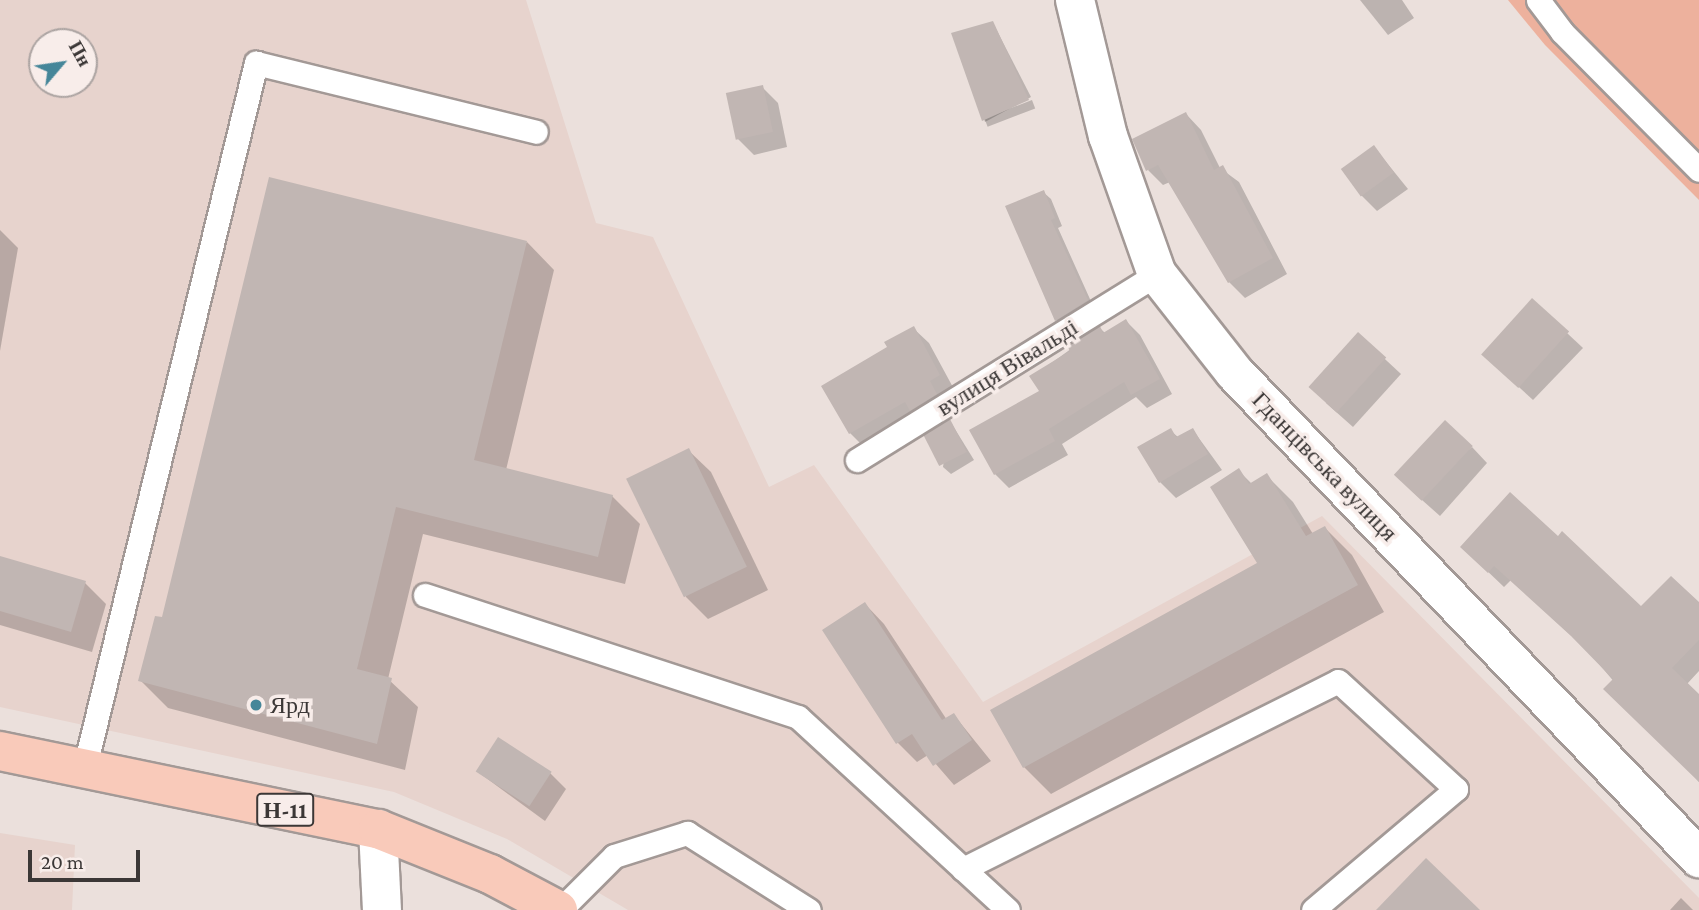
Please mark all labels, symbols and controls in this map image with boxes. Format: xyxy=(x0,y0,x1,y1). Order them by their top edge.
north arrow xyxy=(28,28,98,98)
text: Пн xyxy=(65,37,95,70)
street label: вулиця Вівальді xyxy=(931,312,1083,422)
street label: Гданцівська вулиця xyxy=(1246,385,1404,547)
place label: Ярд xyxy=(270,691,310,719)
marker: Ярд xyxy=(248,697,264,713)
road number: Н-11 xyxy=(255,790,315,830)
scale bar xyxy=(32,836,144,880)
text: 20 m xyxy=(41,850,84,874)

